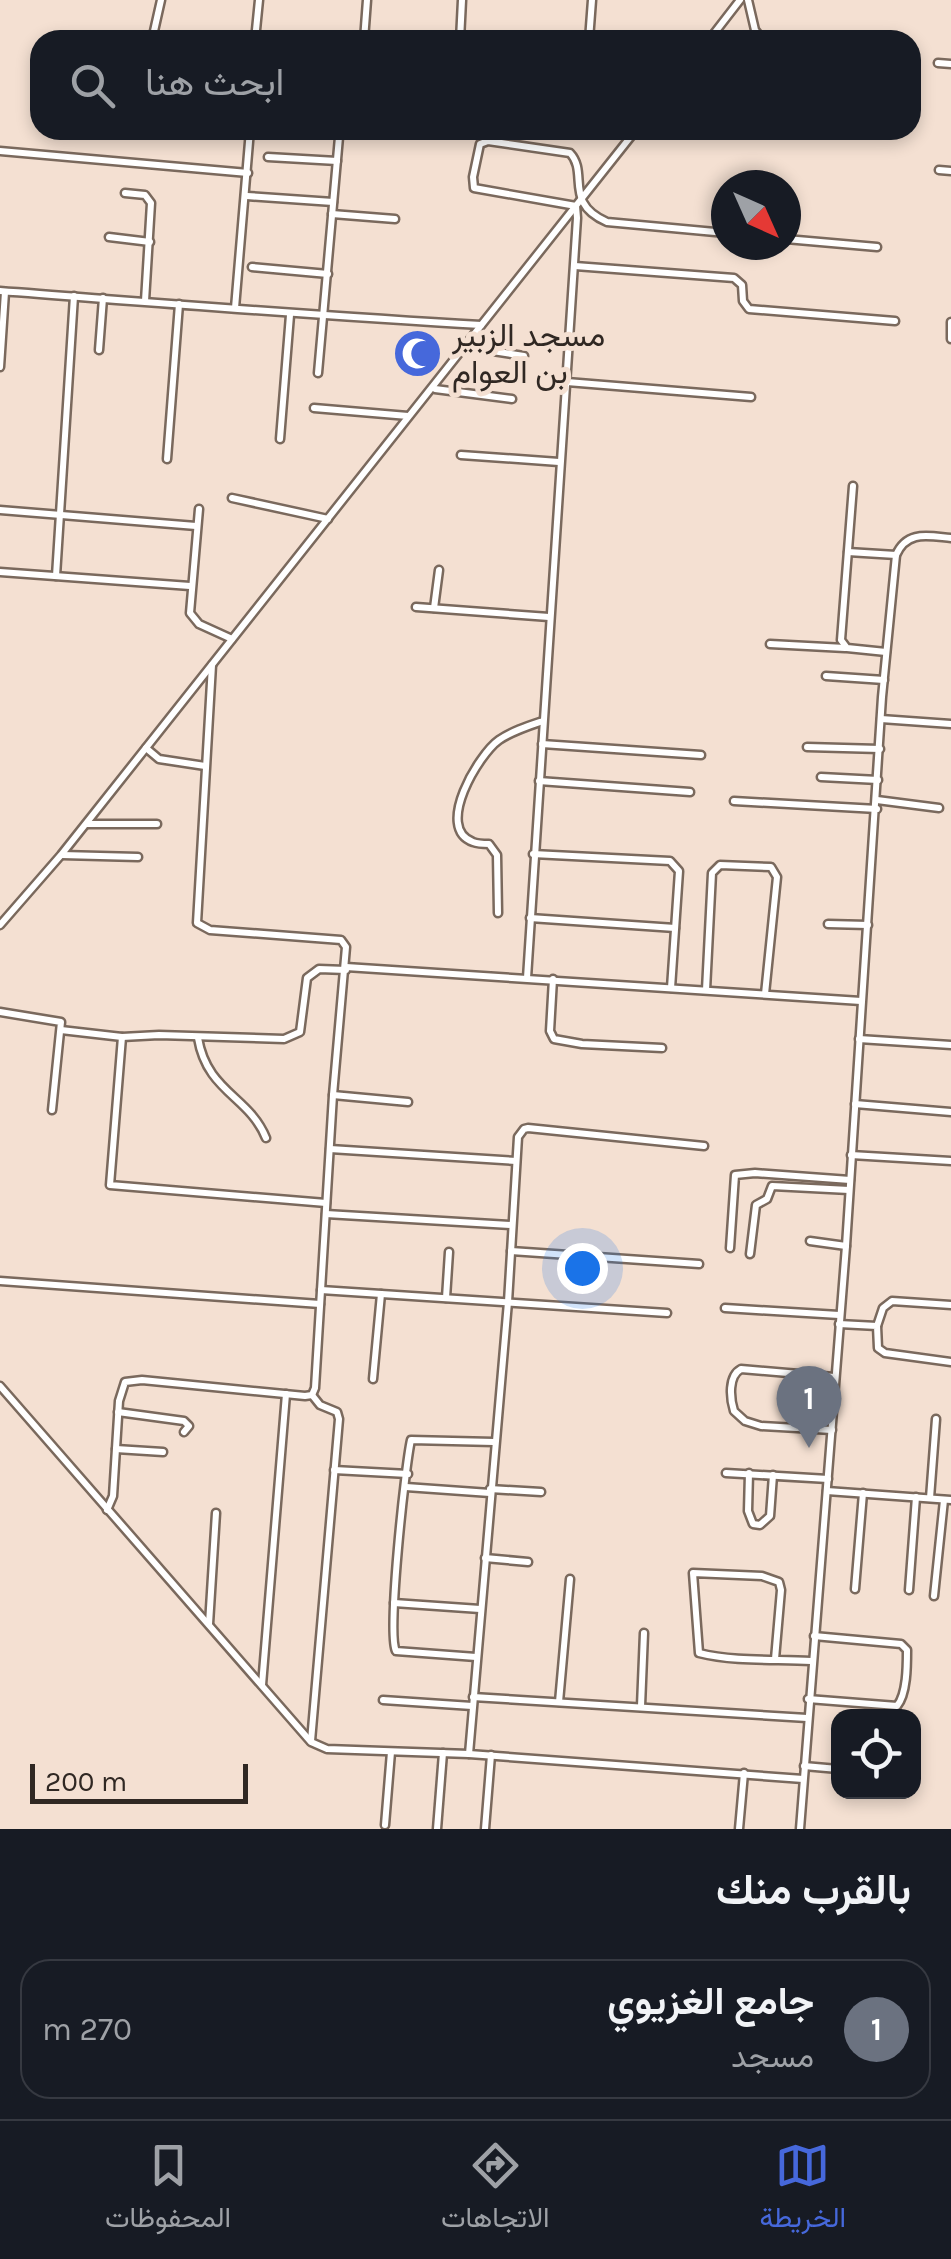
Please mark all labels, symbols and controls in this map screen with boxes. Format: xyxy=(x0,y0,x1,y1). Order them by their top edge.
search box xyxy=(30,30,921,140)
icon: search xyxy=(65,58,120,113)
text: ابحث هنا xyxy=(145,60,284,105)
north arrow xyxy=(711,170,801,260)
place label: مسجد الزبير بن العوام xyxy=(451,317,605,393)
mosque icon: مسجد الزبير بن العوام xyxy=(391,327,443,379)
your location xyxy=(557,1243,608,1294)
pin: 1 xyxy=(776,1366,842,1448)
map controls xyxy=(831,1709,921,1799)
button: locate xyxy=(831,1709,921,1799)
scale bar xyxy=(30,1759,248,1804)
text: 200 m xyxy=(45,1765,127,1798)
text: بالقرب منك xyxy=(716,1865,911,1915)
text: جامع الغزيوي xyxy=(607,1979,814,2024)
text: 270 m xyxy=(42,2011,132,2048)
text: 1 xyxy=(871,2011,882,2048)
text: مسجد xyxy=(731,2038,814,2075)
tab: المحفوظات xyxy=(105,2138,231,2242)
tab: الاتجاهات xyxy=(441,2138,550,2242)
tab: الخريطة xyxy=(759,2138,846,2242)

